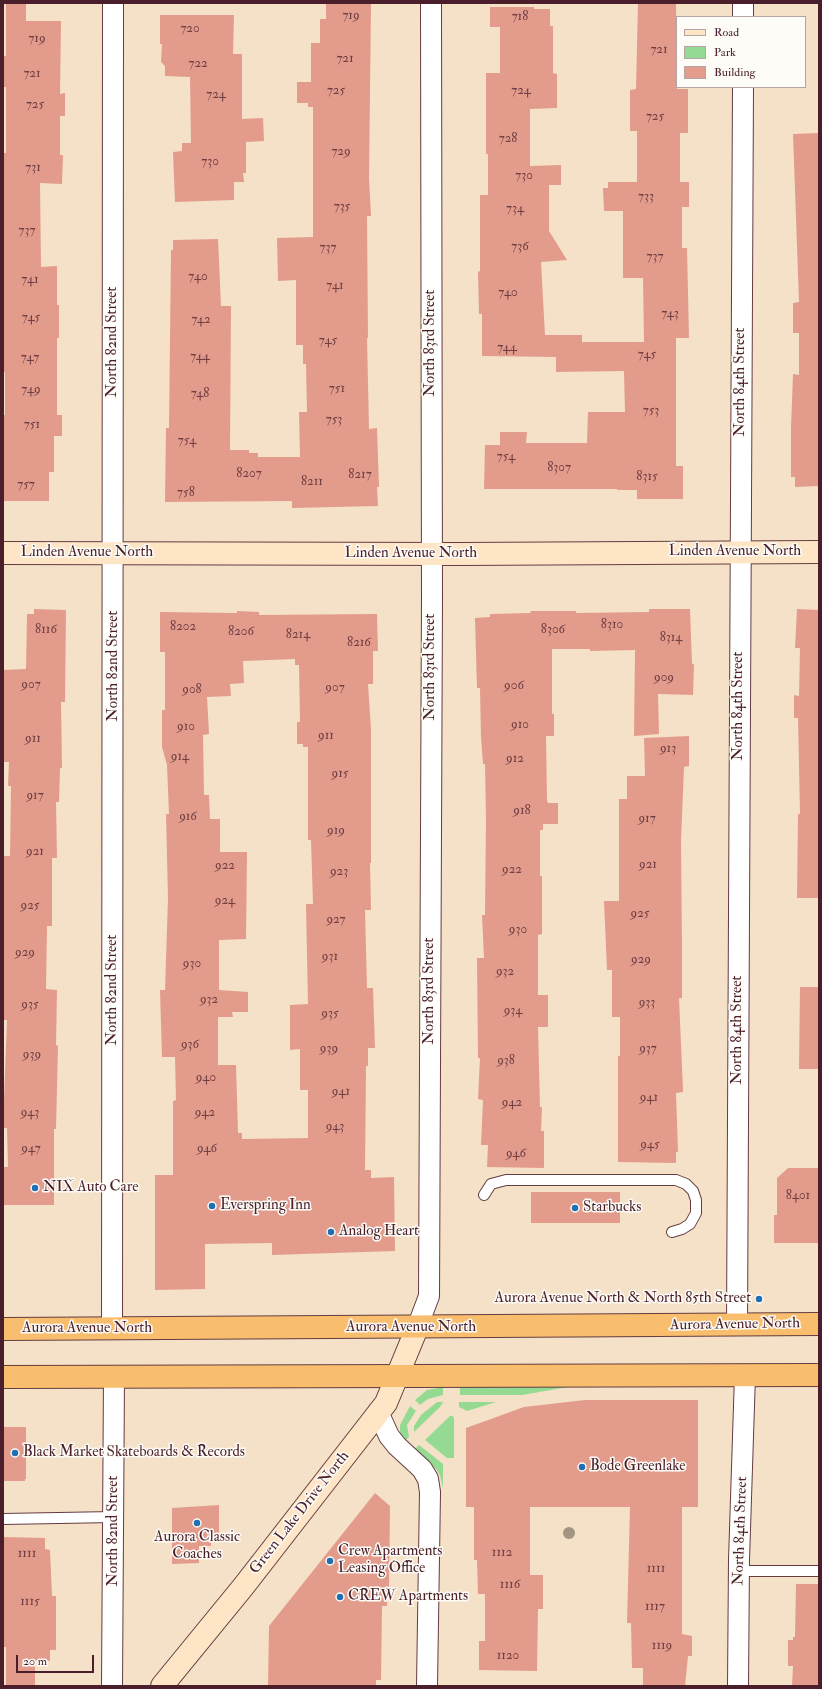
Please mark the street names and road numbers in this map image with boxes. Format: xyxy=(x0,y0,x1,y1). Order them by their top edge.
street label: North 82nd Street xyxy=(104,287,122,397)
street label: North 83rd Street xyxy=(422,290,440,396)
street label: North 84th Street xyxy=(732,328,750,436)
street label: Linden Avenue North xyxy=(669,543,801,561)
street label: Linden Avenue North xyxy=(21,544,153,562)
street label: Linden Avenue North xyxy=(345,545,477,563)
street label: North 82nd Street xyxy=(105,611,123,721)
street label: North 83rd Street xyxy=(422,614,440,720)
street label: North 84th Street xyxy=(730,652,748,760)
street label: North 82nd Street xyxy=(104,935,122,1045)
street label: North 83rd Street xyxy=(421,938,439,1044)
street label: North 84th Street xyxy=(729,976,747,1084)
street label: Aurora Avenue North xyxy=(670,1315,800,1335)
street label: Aurora Avenue North xyxy=(346,1319,476,1337)
street label: Aurora Avenue North xyxy=(22,1320,152,1338)
street label: Green Lake Drive North xyxy=(246,1448,354,1578)
street label: North 82nd Street xyxy=(105,1476,123,1586)
street label: North 84th Street xyxy=(730,1476,752,1586)

